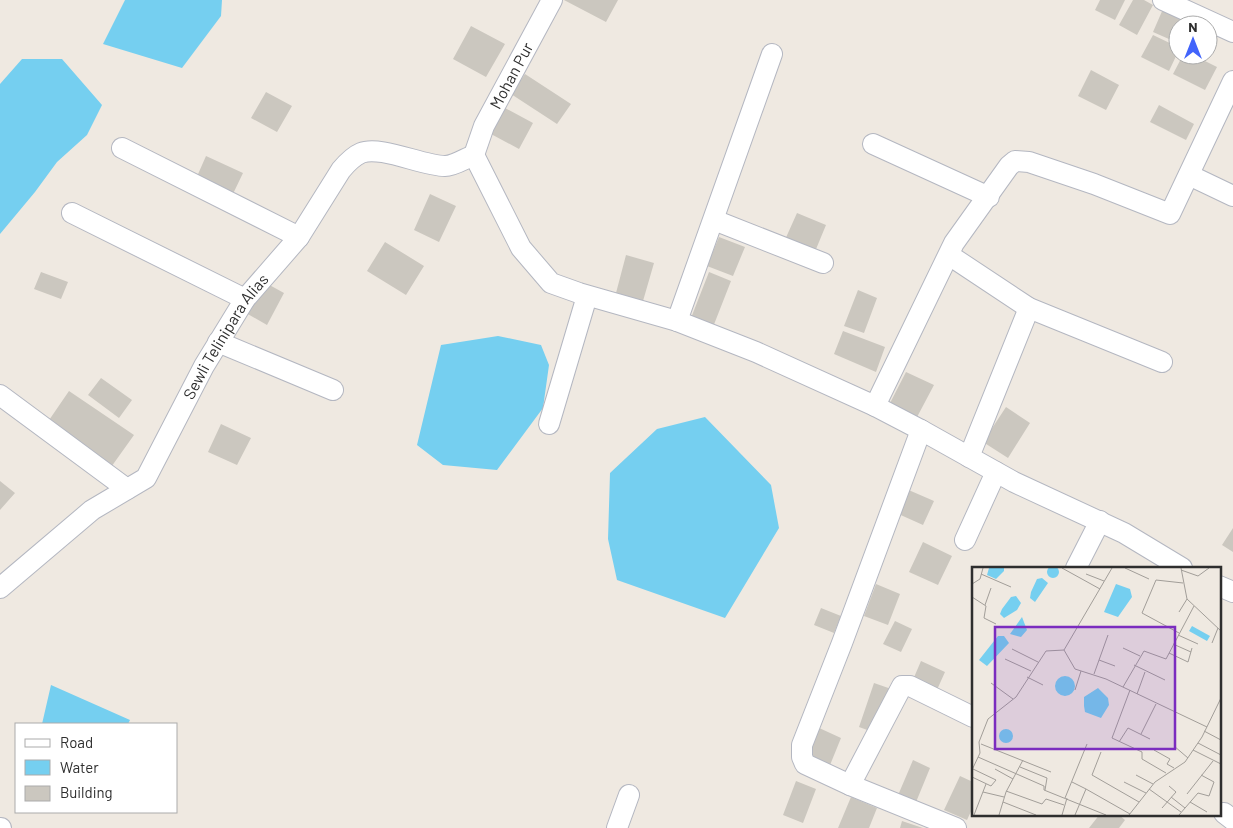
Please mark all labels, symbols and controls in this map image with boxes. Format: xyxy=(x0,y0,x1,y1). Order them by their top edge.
north arrow xyxy=(1168,15,1218,65)
text: N xyxy=(1188,18,1198,35)
street label: Mohan Pur xyxy=(485,39,536,112)
street label: Sewli Telinipara Alias xyxy=(179,270,272,402)
inset map xyxy=(972,567,1220,816)
legend xyxy=(15,723,178,813)
text: Road xyxy=(60,733,93,751)
text: Water xyxy=(60,758,99,776)
text: Building xyxy=(60,783,113,801)

